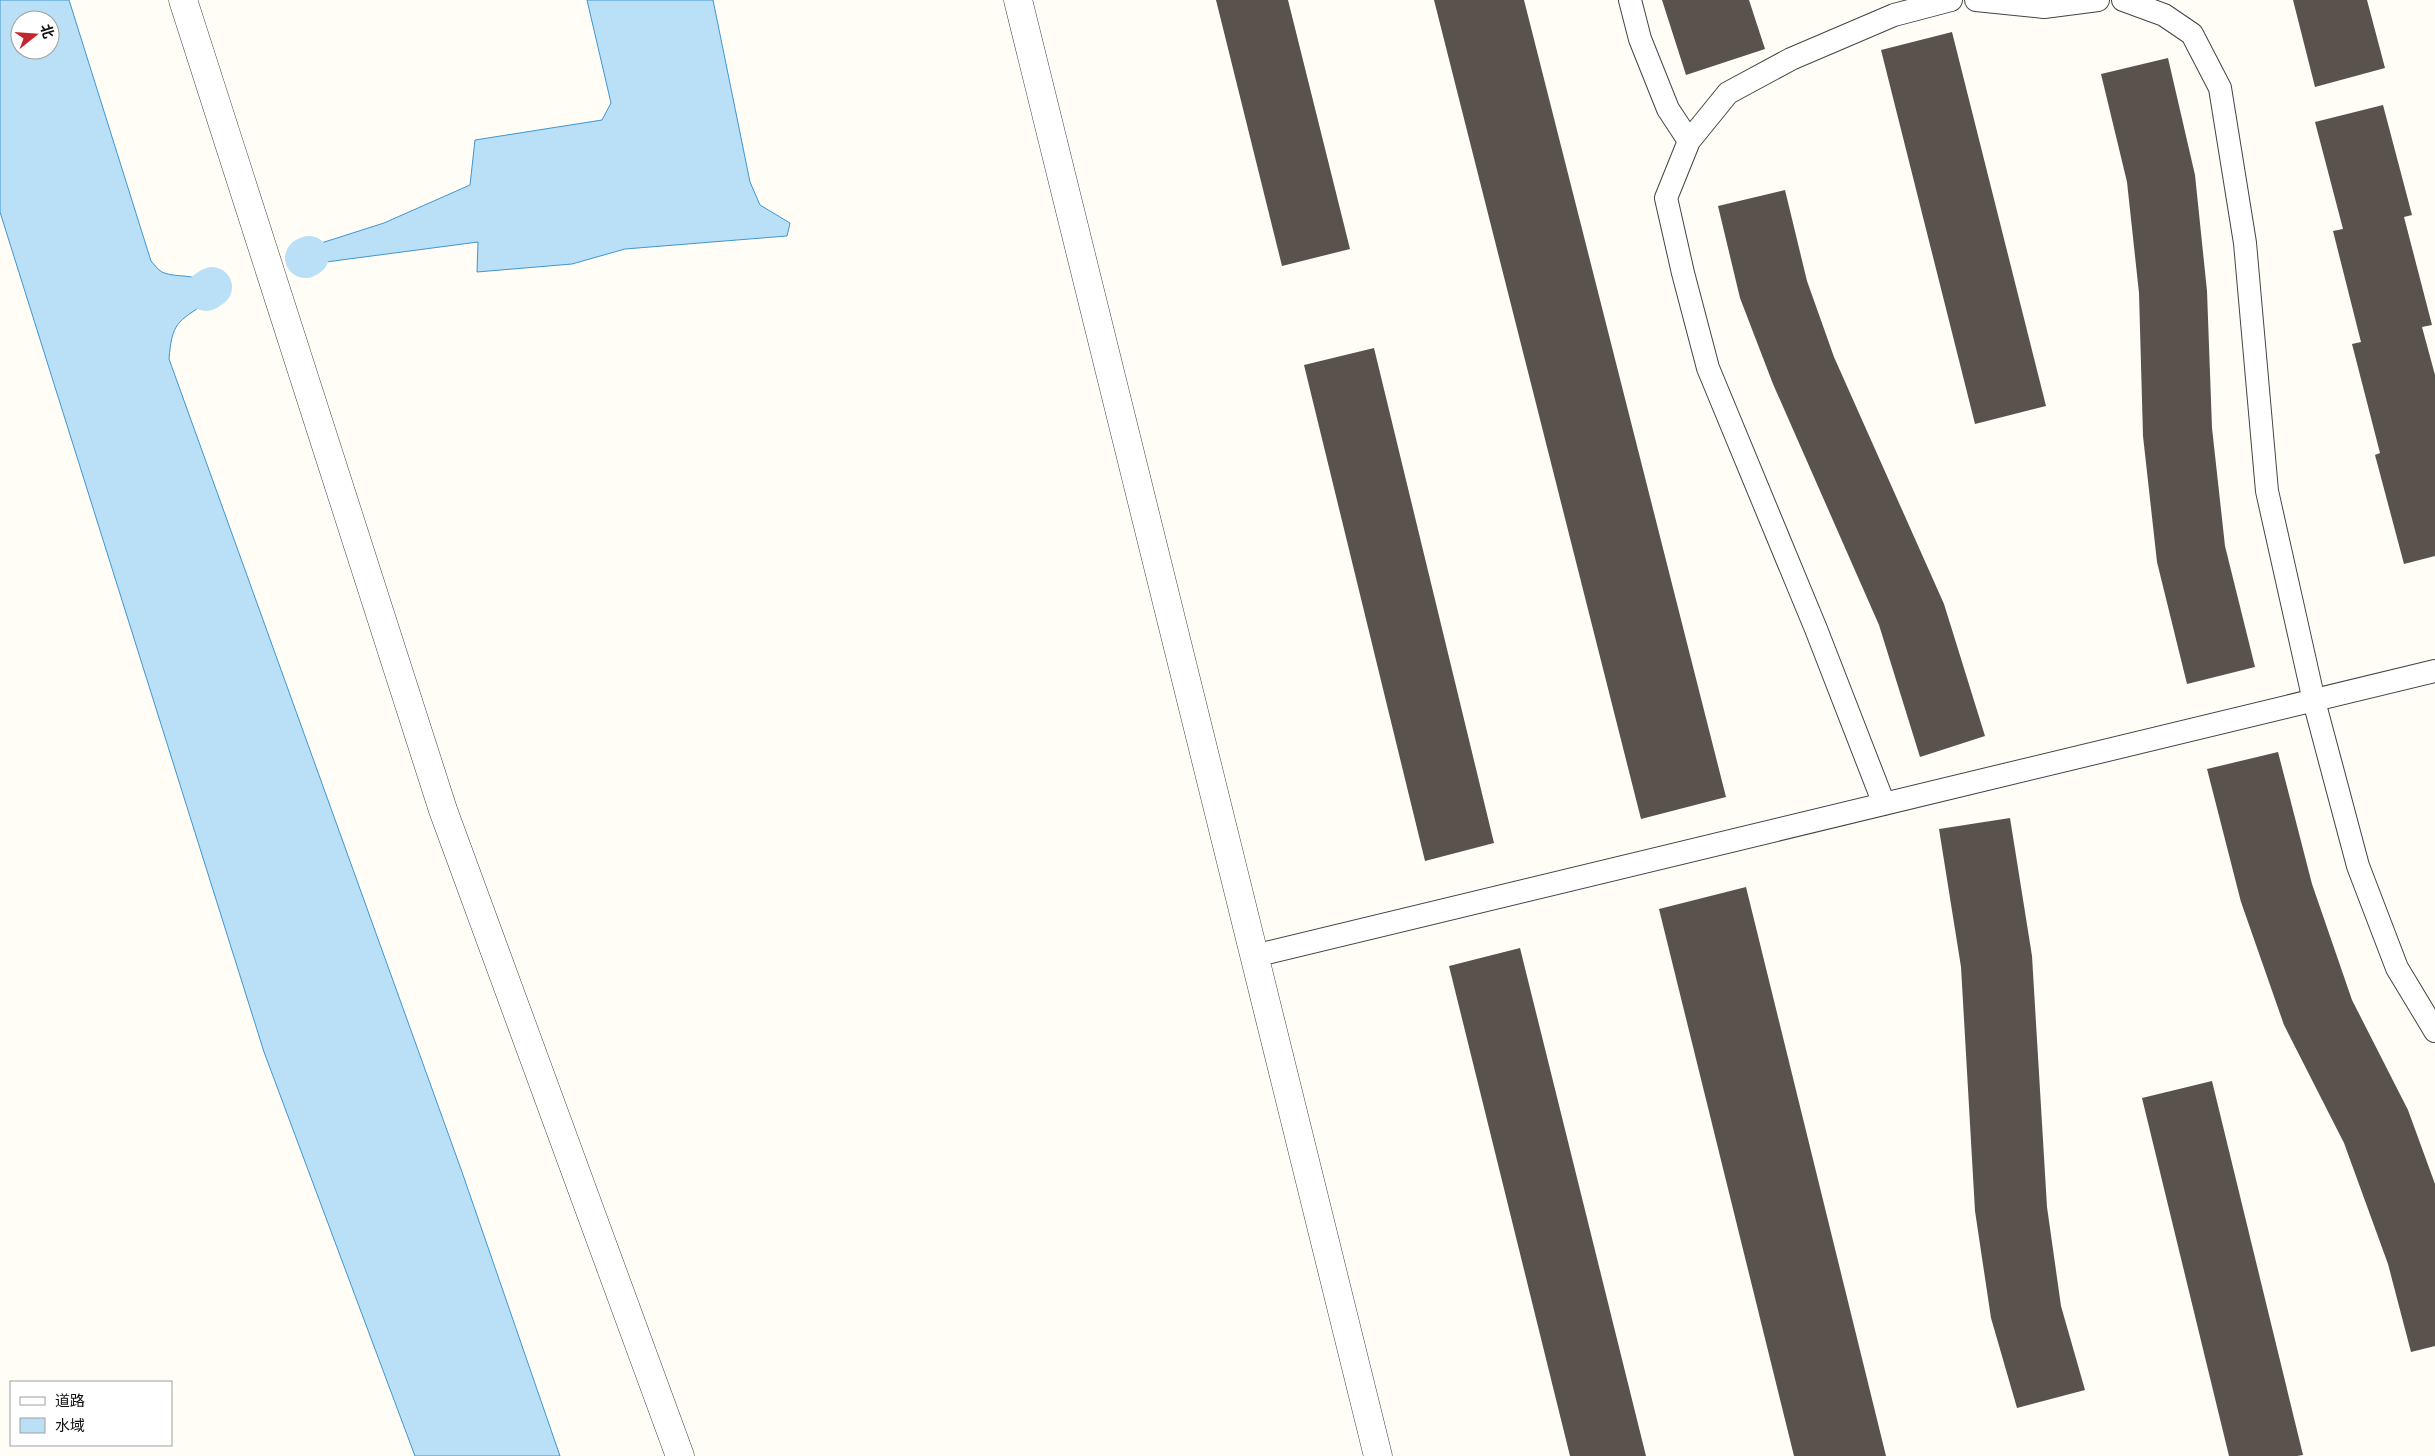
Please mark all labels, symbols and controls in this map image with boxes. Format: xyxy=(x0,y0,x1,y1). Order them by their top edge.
north arrow xyxy=(10,10,60,60)
text: 北 xyxy=(37,22,57,41)
legend xyxy=(10,1381,172,1446)
text: 道路 xyxy=(55,1392,85,1410)
text: 水域 xyxy=(55,1417,85,1435)

